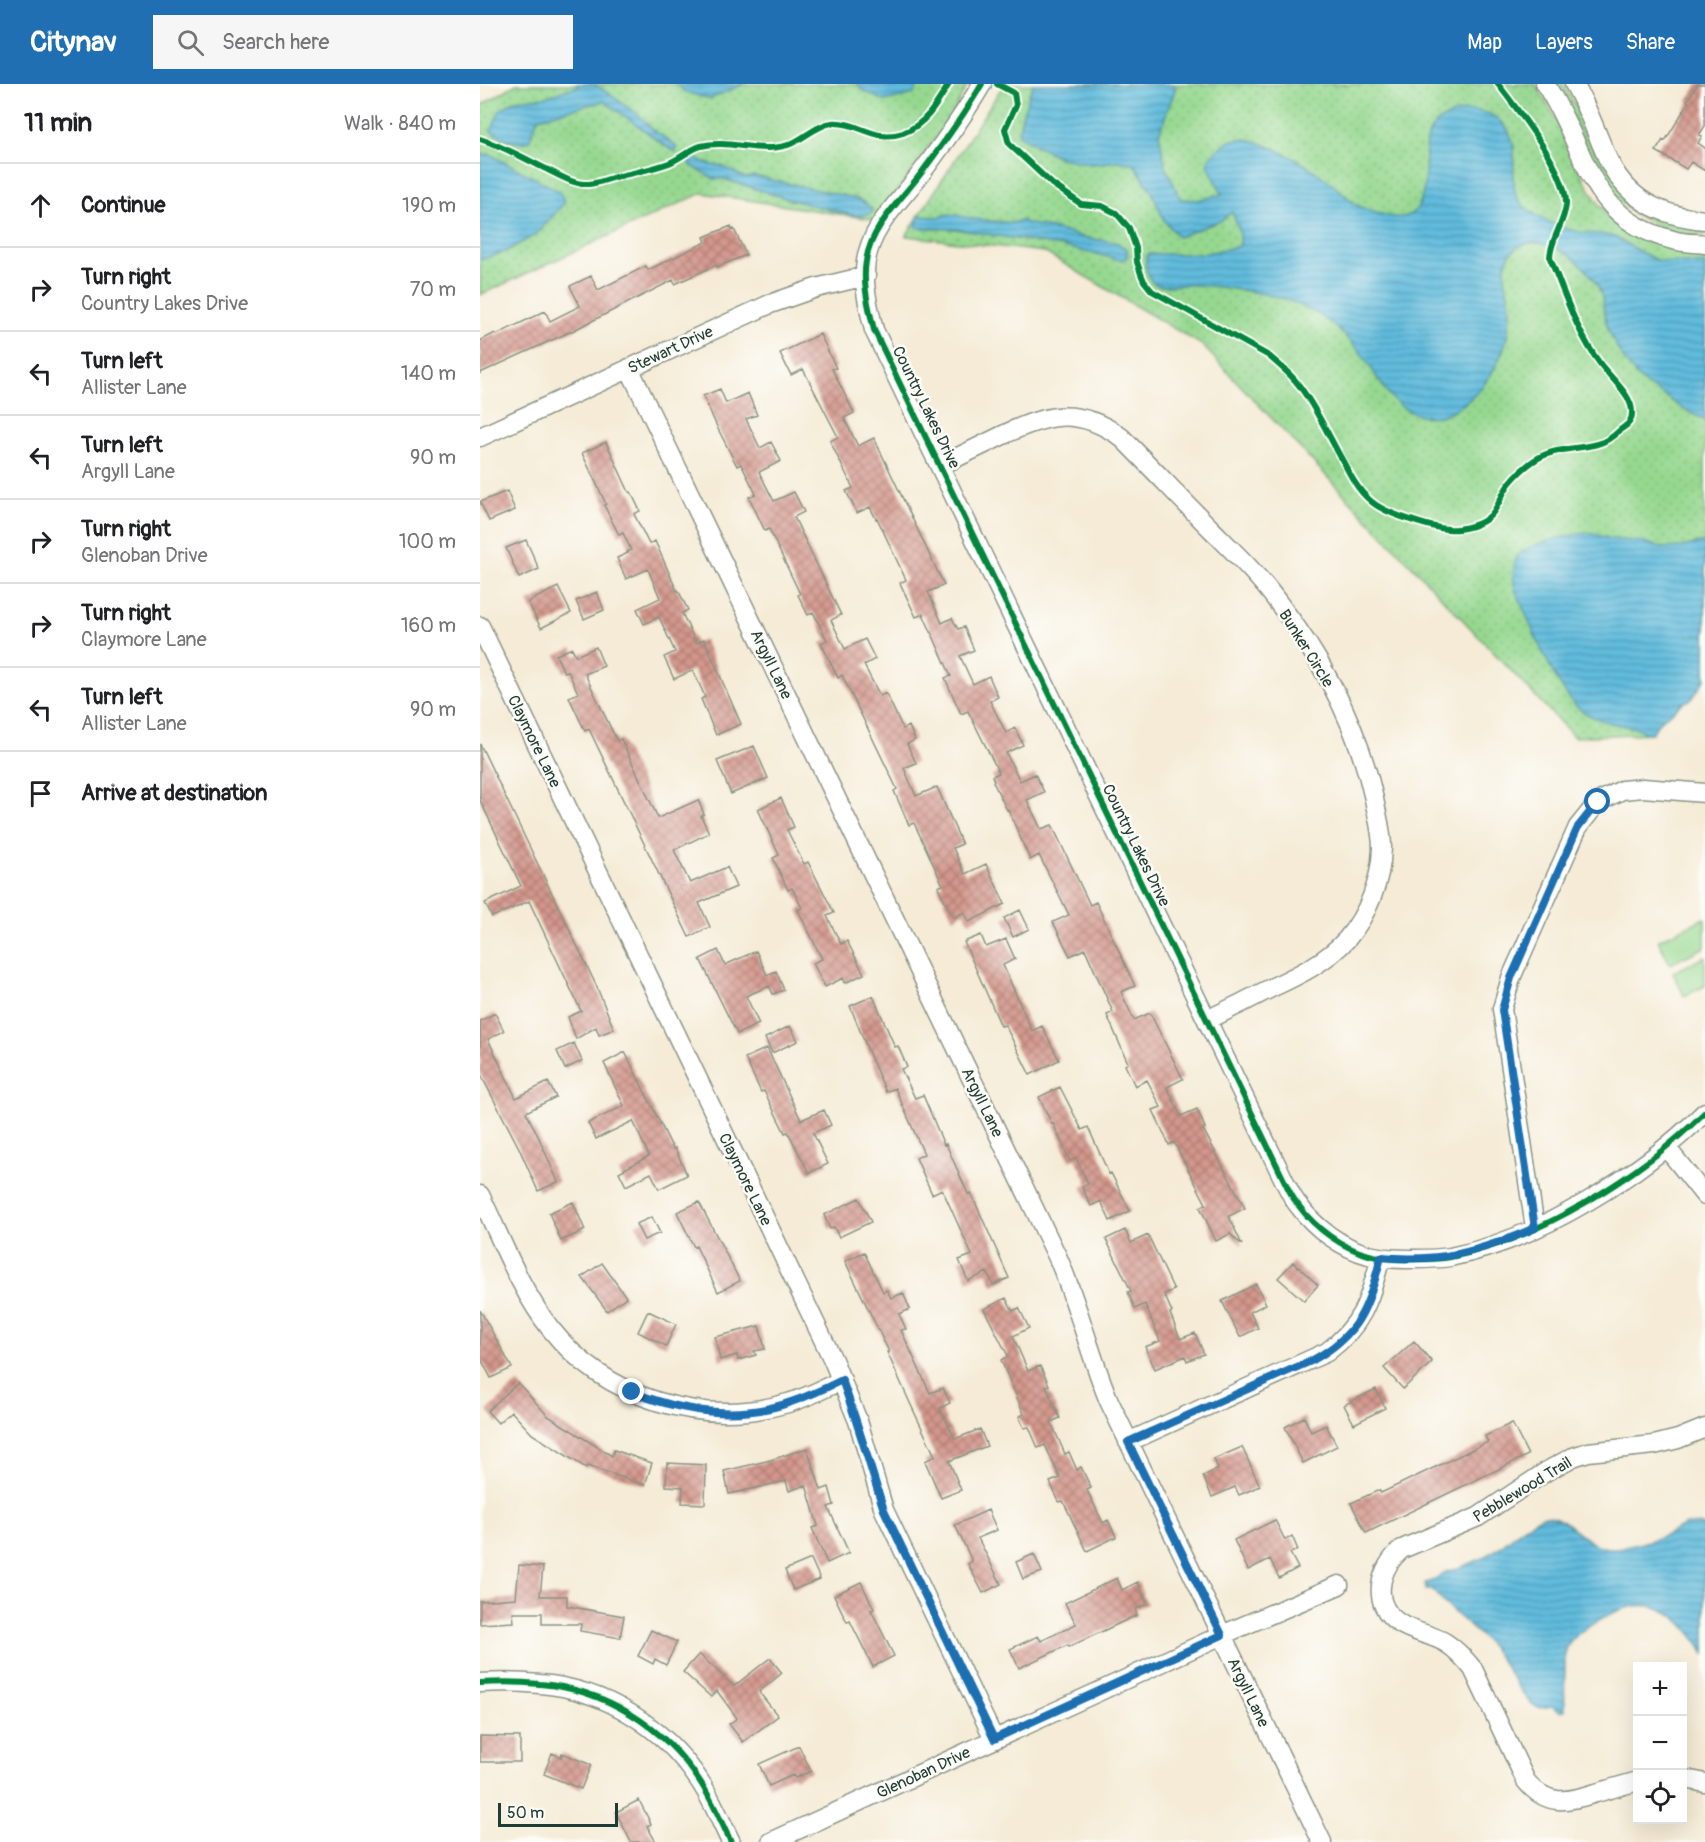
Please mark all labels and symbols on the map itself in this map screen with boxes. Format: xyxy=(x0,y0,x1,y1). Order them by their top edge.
street label: Stewart Drive xyxy=(625,321,716,378)
street label: Country Lakes Drive xyxy=(888,343,964,472)
street label: Bunker Circle xyxy=(1274,606,1338,691)
street label: Argyll Lane xyxy=(746,626,797,703)
street label: Claymore Lane xyxy=(503,692,565,791)
street label: Country Lakes Drive xyxy=(1098,781,1174,910)
route start xyxy=(1584,788,1610,814)
street label: Argyll Lane xyxy=(957,1064,1008,1141)
street label: Claymore Lane xyxy=(714,1130,776,1229)
route end xyxy=(618,1378,644,1404)
street label: Pebblewood Trail xyxy=(1470,1453,1576,1527)
street label: Argyll Lane xyxy=(1223,1654,1274,1731)
street label: Glenoban Drive xyxy=(873,1742,974,1803)
scale bar xyxy=(498,1800,618,1828)

